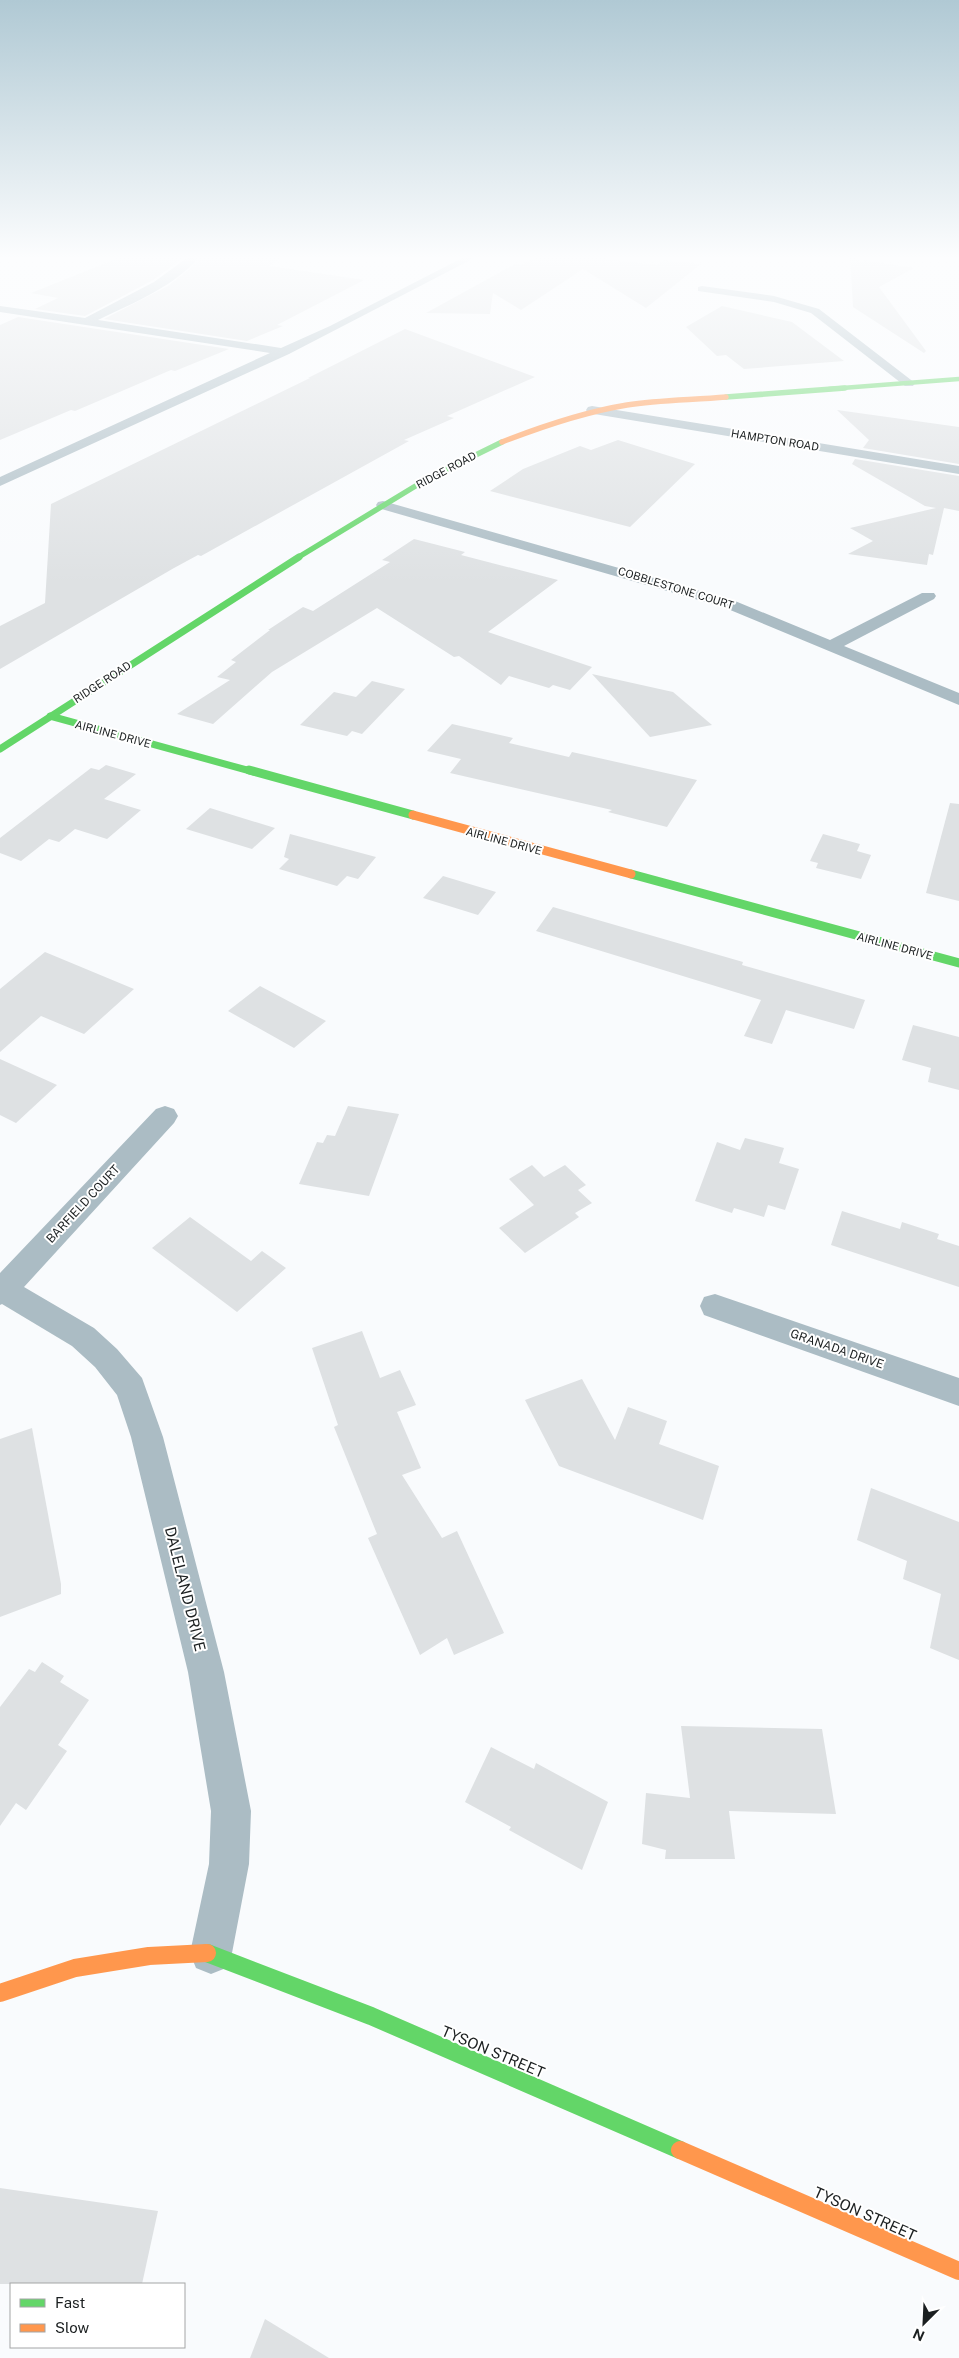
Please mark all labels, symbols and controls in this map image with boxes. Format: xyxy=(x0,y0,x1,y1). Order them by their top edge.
street label: HAMPTON ROAD xyxy=(730,427,820,453)
street label: RIDGE ROAD xyxy=(414,449,478,491)
street label: COBBLESTONE COURT xyxy=(617,565,736,611)
street label: RIDGE ROAD xyxy=(71,659,133,705)
street label: AIRLINE DRIVE xyxy=(74,718,152,750)
street label: AIRLINE DRIVE xyxy=(465,825,543,857)
street label: AIRLINE DRIVE xyxy=(856,930,934,962)
street label: BARFIELD COURT xyxy=(43,1162,123,1246)
street label: GRANADA DRIVE xyxy=(788,1326,886,1372)
street label: DALELAND DRIVE xyxy=(162,1525,209,1653)
street label: TYSON STREET xyxy=(439,2022,548,2081)
street label: TYSON STREET xyxy=(811,2183,919,2244)
legend xyxy=(10,2283,185,2348)
text: Fast xyxy=(55,2294,85,2311)
north arrow xyxy=(899,2298,949,2348)
text: Slow xyxy=(55,2319,90,2336)
text: N xyxy=(910,2325,927,2344)

